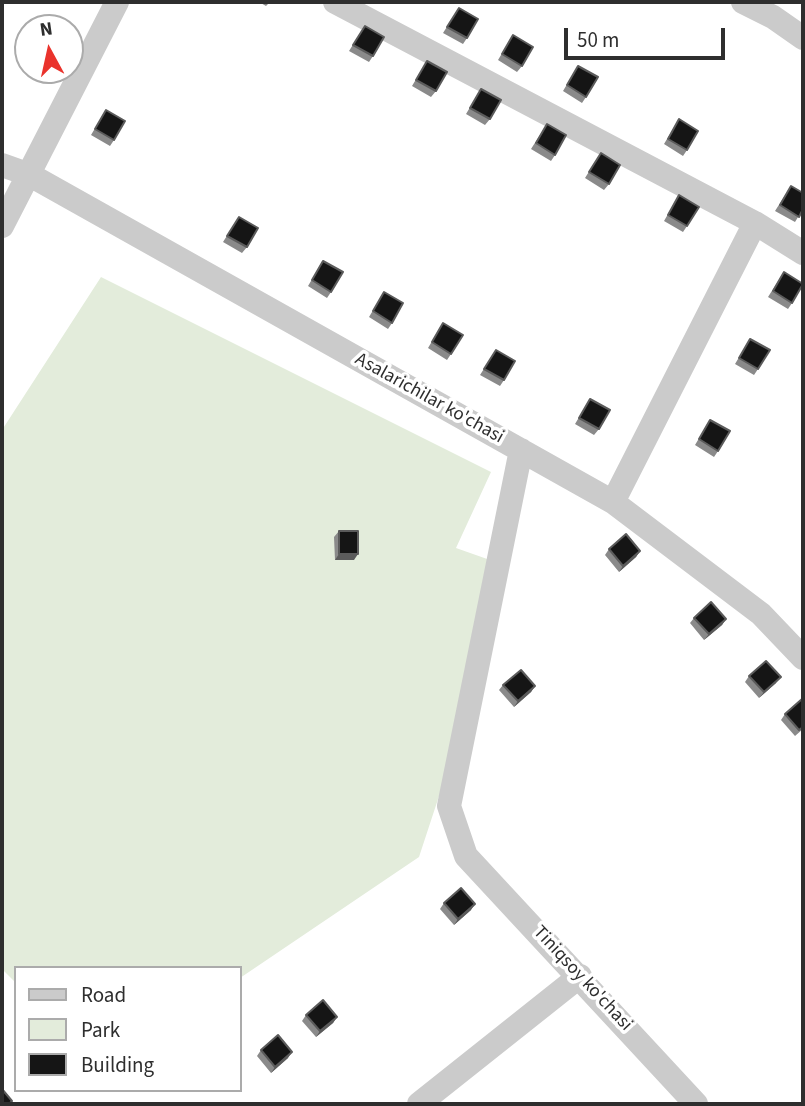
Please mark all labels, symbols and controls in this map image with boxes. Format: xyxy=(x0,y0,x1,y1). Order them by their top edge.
north arrow xyxy=(14,14,84,84)
scale bar xyxy=(567,14,728,58)
text: N xyxy=(38,15,54,44)
text: 50 m xyxy=(577,25,619,55)
street label: Asalarichilar ko'chasi xyxy=(351,349,507,449)
street label: Tiniqsoy ko'chasi xyxy=(527,922,637,1036)
legend xyxy=(14,966,242,1092)
text: Road xyxy=(81,980,126,1010)
text: Park xyxy=(81,1015,120,1045)
text: Building xyxy=(81,1050,154,1080)

